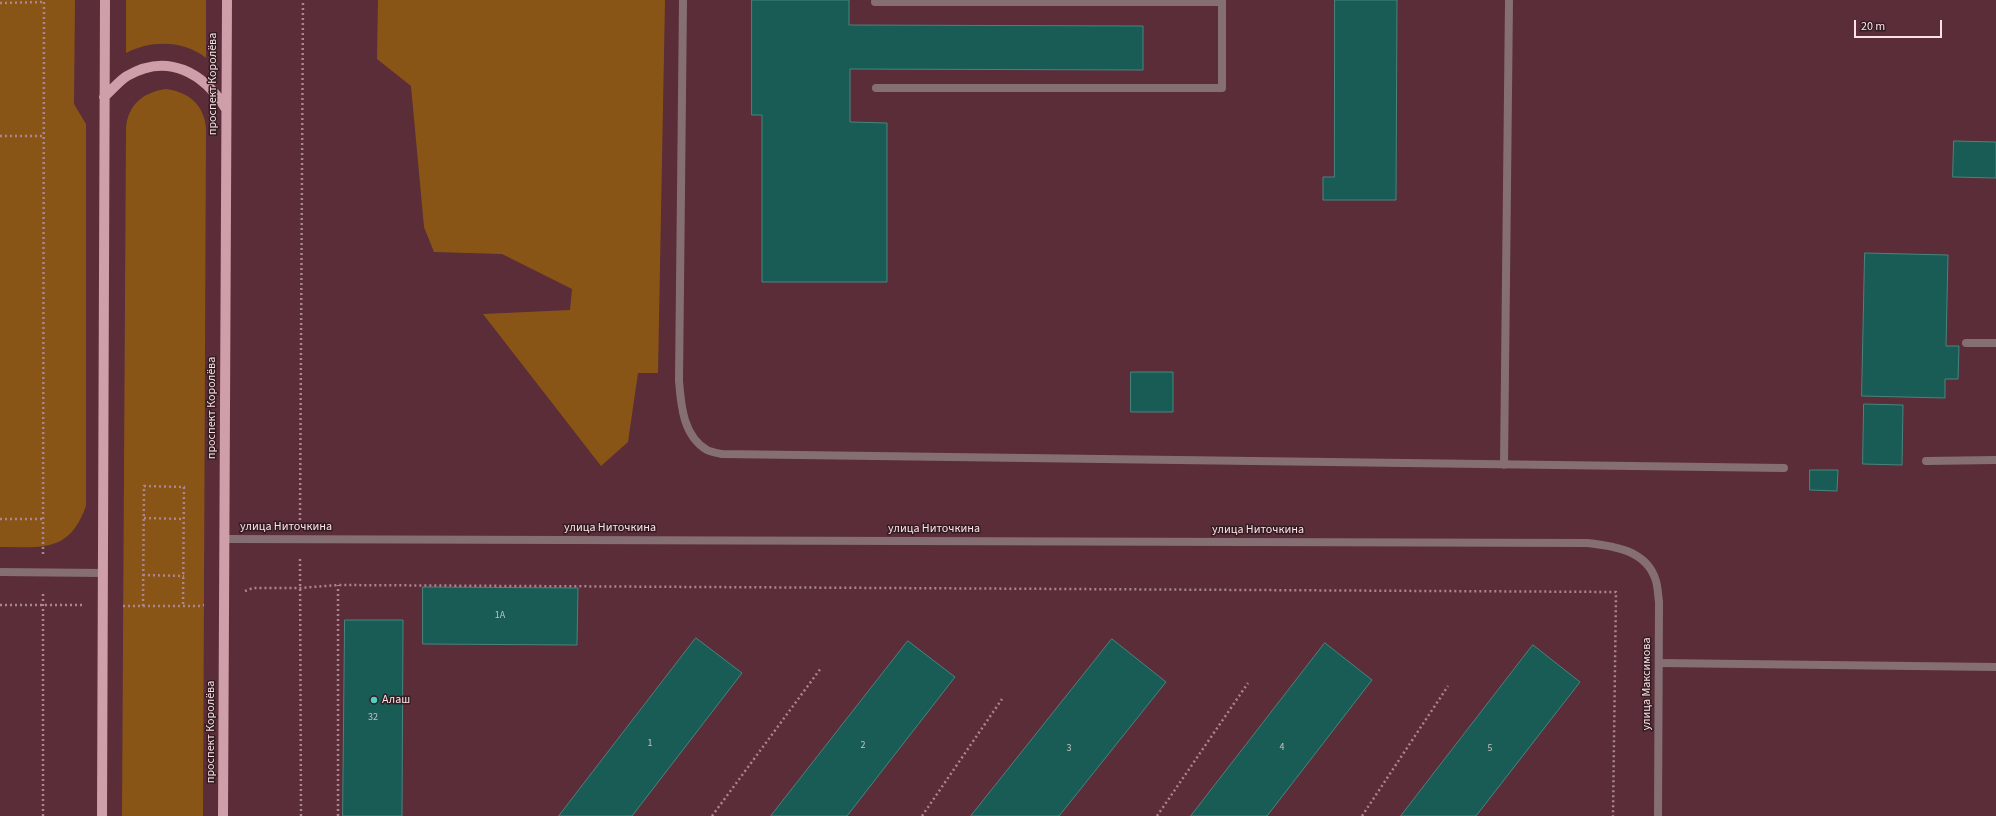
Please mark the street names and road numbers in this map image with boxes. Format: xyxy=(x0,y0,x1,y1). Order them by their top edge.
street label: проспект Королёва xyxy=(206,33,220,135)
street label: проспект Королёва xyxy=(205,357,219,459)
street label: улица Ниточкина xyxy=(240,520,332,534)
street label: улица Ниточкина xyxy=(564,521,656,535)
street label: улица Ниточкина xyxy=(888,522,980,536)
street label: улица Ниточкина xyxy=(1212,523,1304,537)
street label: улица Максимова xyxy=(1640,638,1654,730)
street label: проспект Королёва xyxy=(204,681,218,783)

